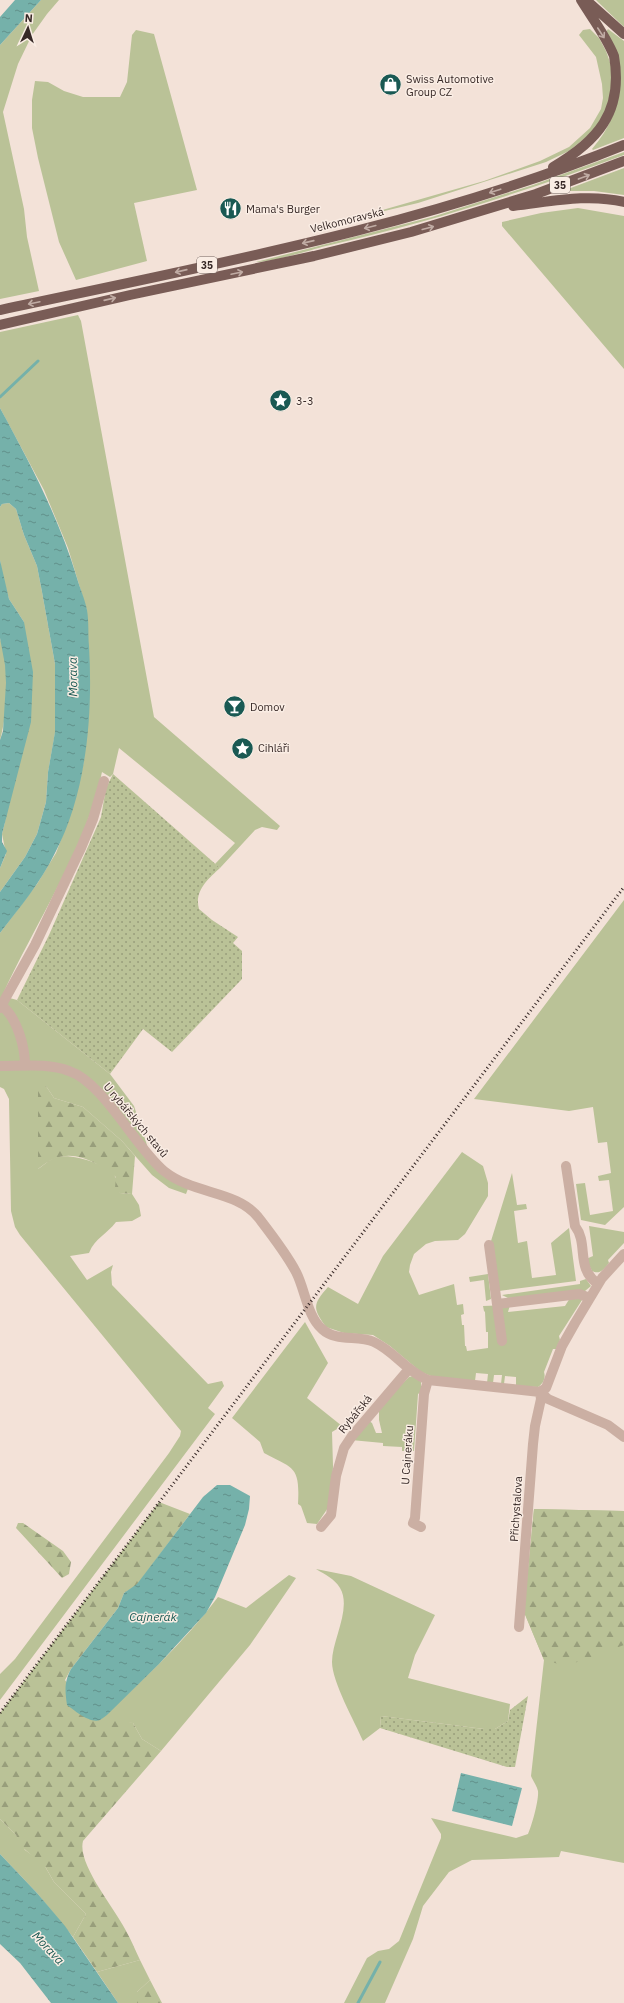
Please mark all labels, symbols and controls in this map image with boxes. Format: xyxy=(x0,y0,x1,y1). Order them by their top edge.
north arrow xyxy=(8,8,48,48)
text: N xyxy=(24,11,33,25)
one-way arrow xyxy=(598,27,606,39)
shop icon: Swiss Automotive Group CZ xyxy=(377,72,403,98)
place label: Swiss Automotive Group CZ xyxy=(406,72,494,99)
one-way arrow xyxy=(578,172,590,180)
road number: 35 xyxy=(550,177,570,193)
one-way arrow xyxy=(489,188,501,196)
restaurant icon: Mama's Burger xyxy=(218,196,244,222)
place label: Mama's Burger xyxy=(246,202,320,216)
street label: Velkomoravská xyxy=(309,204,385,236)
one-way arrow xyxy=(363,224,376,231)
one-way arrow xyxy=(421,224,434,231)
one-way arrow xyxy=(301,238,314,246)
road number: 35 xyxy=(197,257,217,273)
one-way arrow xyxy=(175,268,188,276)
one-way arrow xyxy=(230,268,243,276)
one-way arrow xyxy=(103,295,116,303)
one-way arrow xyxy=(28,299,41,307)
place icon: 3-3 xyxy=(267,388,293,414)
place label: 3-3 xyxy=(296,394,314,408)
water label: Morava xyxy=(65,657,80,697)
bar icon: Domov xyxy=(222,694,248,720)
place label: Domov xyxy=(250,700,285,714)
place icon: Cihláři xyxy=(230,735,256,761)
place label: Cihláři xyxy=(258,741,289,755)
street label: U rybářských stavů xyxy=(101,1080,171,1160)
street label: Rybářská xyxy=(335,1392,375,1436)
street label: U Cajneráku xyxy=(398,1425,416,1485)
street label: Přichystalova xyxy=(507,1476,525,1542)
water label: Cajnerák xyxy=(129,1609,178,1624)
water label: Morava xyxy=(29,1928,67,1967)

